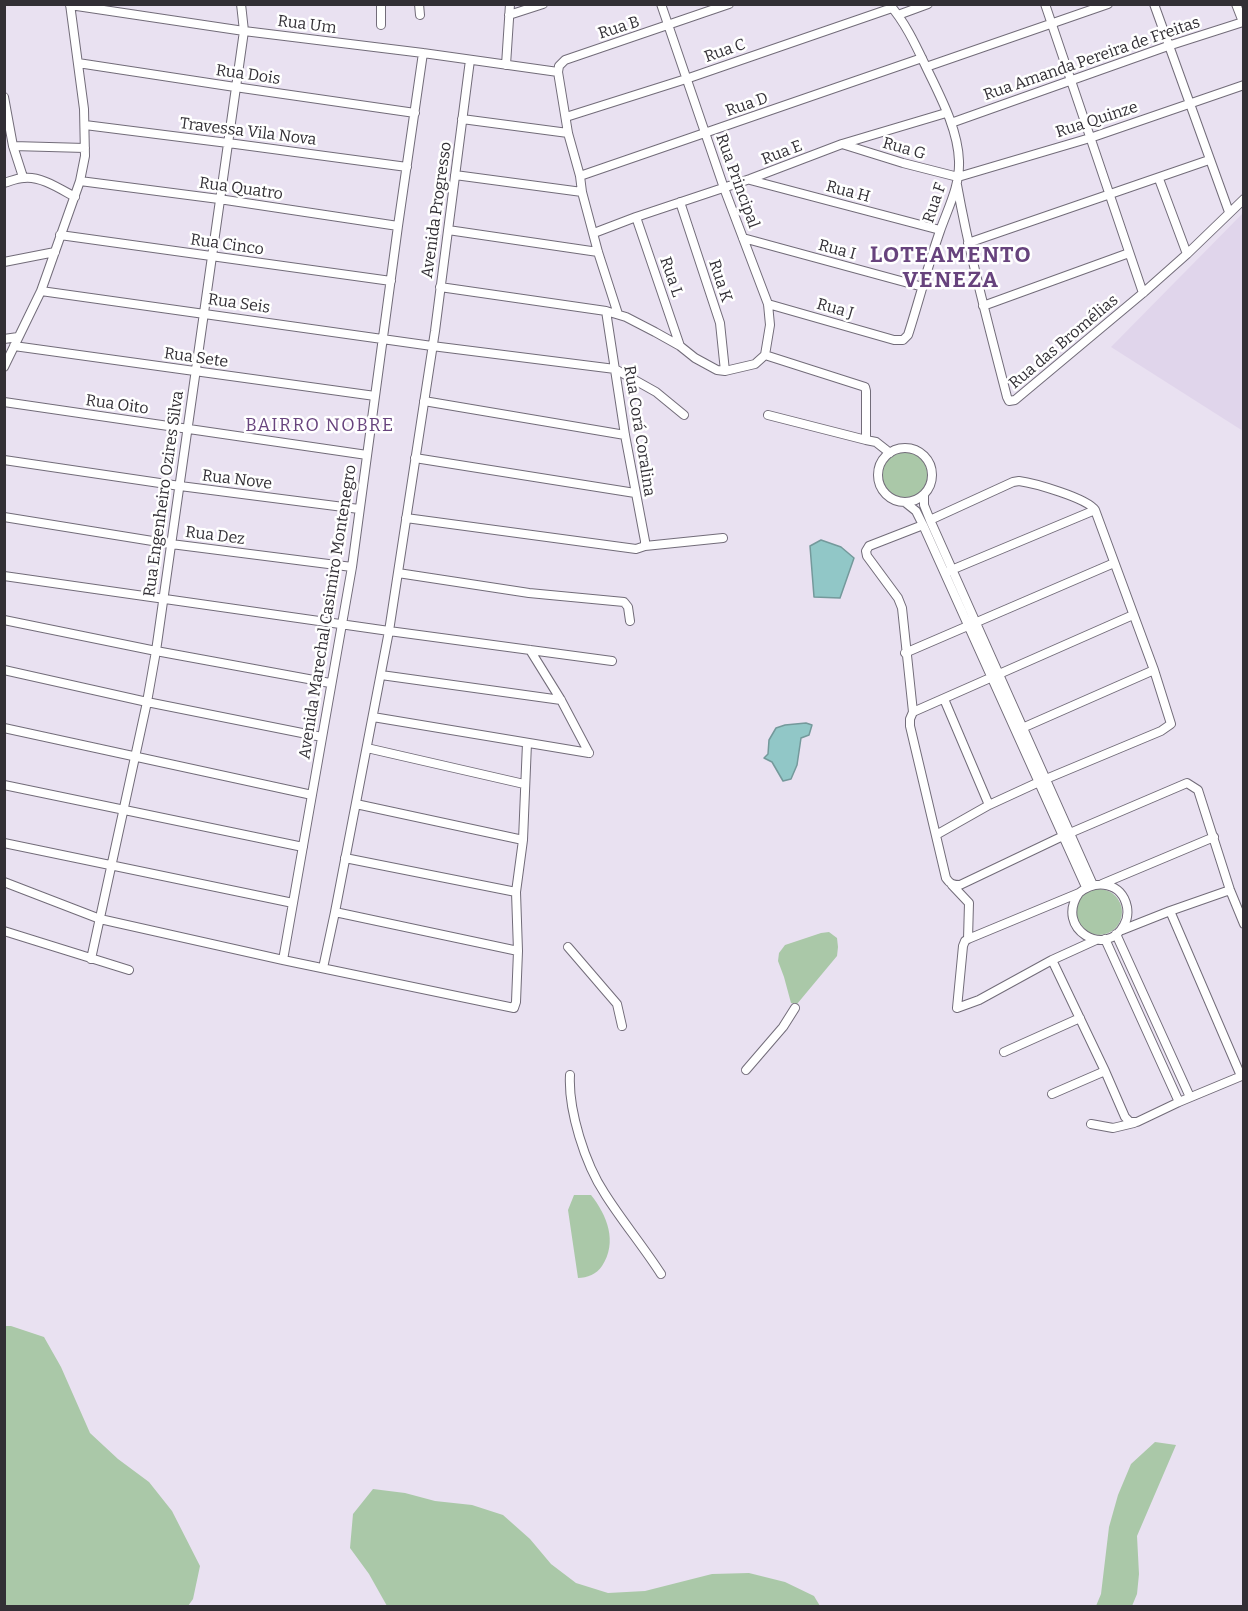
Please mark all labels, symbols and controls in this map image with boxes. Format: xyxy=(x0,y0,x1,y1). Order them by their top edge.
street label: Rua Um xyxy=(276,12,338,38)
street label: Rua B xyxy=(596,12,642,44)
street label: Rua Amanda Pereira de Freitas xyxy=(981,13,1203,105)
street label: Rua C xyxy=(702,35,748,67)
street label: Rua Dois xyxy=(214,61,282,89)
street label: Rua D xyxy=(723,89,771,121)
street label: Rua Quinze xyxy=(1053,98,1141,142)
street label: Travessa Vila Nova xyxy=(179,114,317,150)
street label: Rua Principal xyxy=(711,131,763,231)
street label: Rua G xyxy=(880,134,928,164)
street label: Rua E xyxy=(759,136,805,170)
street label: Avenida Progresso xyxy=(418,141,456,279)
street label: Rua Quatro xyxy=(198,174,284,204)
street label: Rua H xyxy=(824,177,872,207)
street label: Rua F xyxy=(919,180,951,226)
street label: Rua Cinco xyxy=(189,230,265,260)
street label: Rua I xyxy=(816,236,858,264)
district label: LOTEAMENTO VENEZA xyxy=(870,243,1032,294)
street label: Rua L xyxy=(655,255,687,299)
street label: Rua K xyxy=(704,257,736,305)
street label: Rua Seis xyxy=(207,290,271,318)
street label: Rua das Bromélias xyxy=(1006,291,1122,393)
street label: Rua J xyxy=(814,295,856,323)
street label: Rua Sete xyxy=(163,344,229,372)
street label: Rua Corá Coralina xyxy=(619,364,659,498)
street label: Rua Engenheiro Ozires Silva xyxy=(140,390,188,598)
street label: Rua Oito xyxy=(84,391,150,419)
district label: BAIRRO NOBRE xyxy=(245,415,395,437)
street label: Avenida Marechal Casimiro Montenegro xyxy=(295,464,361,760)
street label: Rua Nove xyxy=(201,466,273,494)
street label: Rua Dez xyxy=(184,523,246,549)

